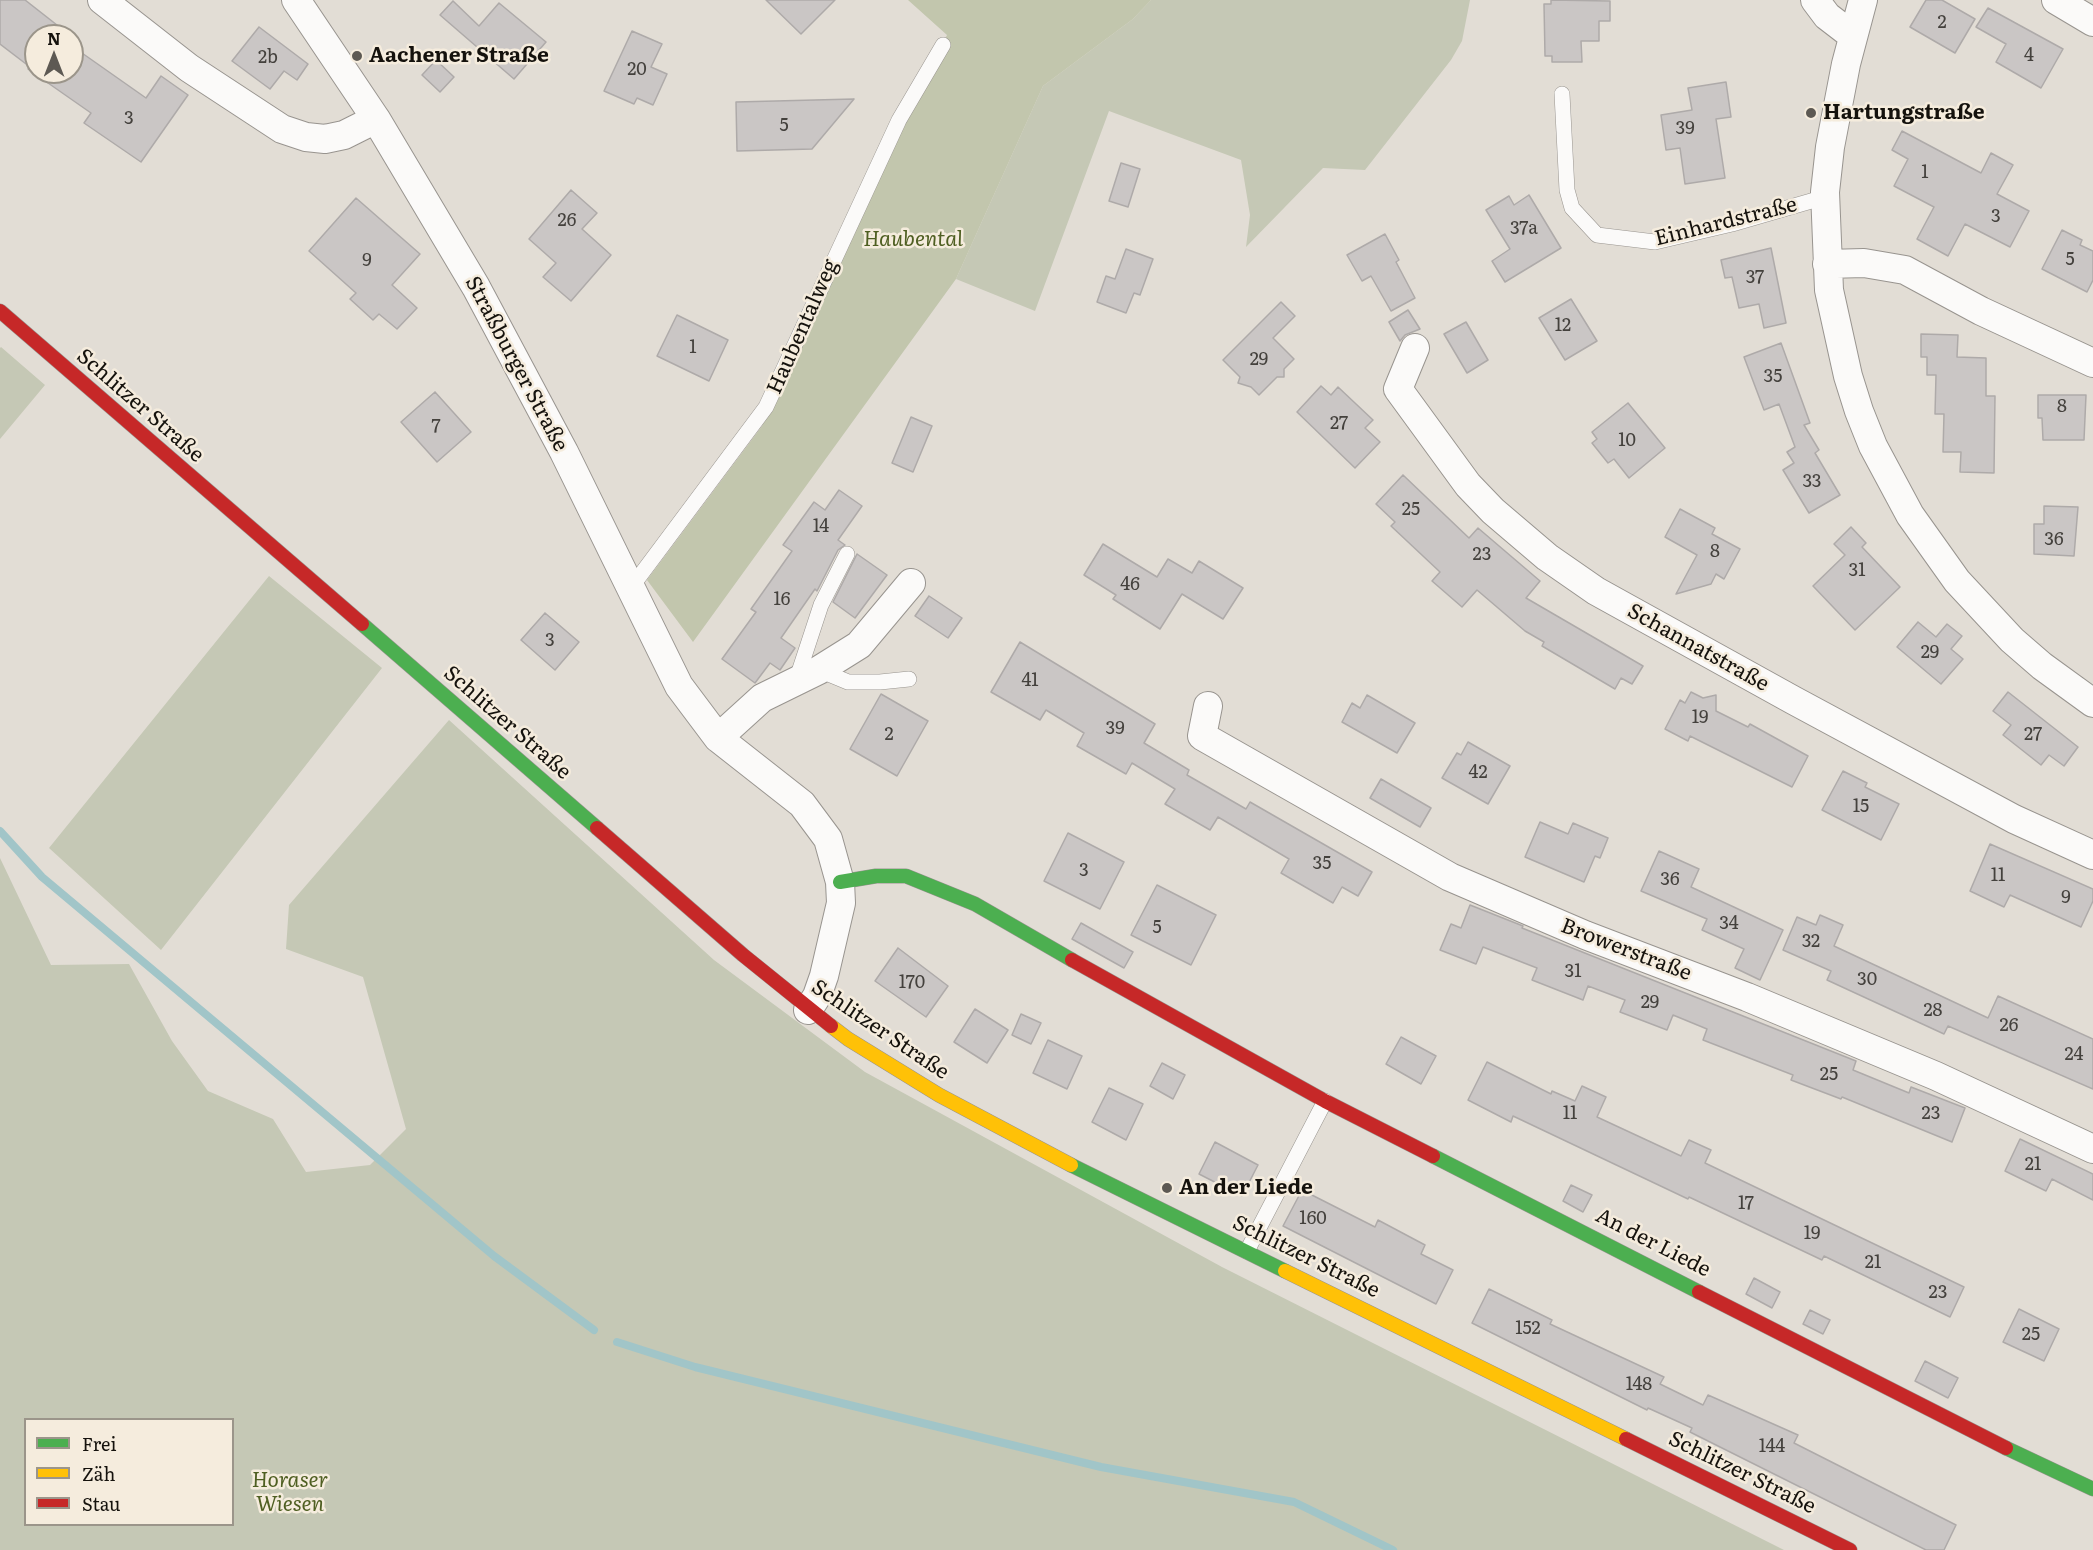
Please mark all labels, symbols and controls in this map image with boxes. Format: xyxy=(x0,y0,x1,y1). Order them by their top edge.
house number: 2 xyxy=(1937,12,1947,34)
north arrow xyxy=(24,24,84,84)
text: N xyxy=(47,26,61,50)
place label: Aachener Straße xyxy=(369,43,549,69)
house number: 4 xyxy=(2024,45,2034,67)
house number: 2b xyxy=(258,47,278,69)
marker: Aachener Straße xyxy=(350,49,364,63)
house number: 20 xyxy=(627,59,647,81)
place label: Hartungstraße xyxy=(1823,100,1985,126)
marker: Hartungstraße xyxy=(1804,106,1818,120)
house number: 3 xyxy=(124,108,134,130)
house number: 5 xyxy=(779,115,789,137)
house number: 39 xyxy=(1675,118,1695,140)
house number: 1 xyxy=(1921,162,1929,184)
street label: Einhardstraße xyxy=(1652,192,1800,252)
house number: 3 xyxy=(1991,206,2001,228)
house number: 26 xyxy=(558,210,576,232)
house number: 37a xyxy=(1510,218,1538,240)
park label: Haubental xyxy=(863,227,963,253)
house number: 5 xyxy=(2065,249,2075,271)
house number: 9 xyxy=(362,250,372,272)
street label: Haubentalweg xyxy=(762,256,844,398)
house number: 37 xyxy=(1746,267,1764,289)
street label: Straßburger Straße xyxy=(459,272,573,456)
house number: 12 xyxy=(1555,315,1571,337)
house number: 1 xyxy=(689,337,697,359)
street label: Schlitzer Straße xyxy=(71,344,209,468)
house number: 29 xyxy=(1250,349,1268,371)
house number: 35 xyxy=(1764,366,1782,388)
house number: 8 xyxy=(2057,396,2067,418)
house number: 27 xyxy=(1330,413,1348,435)
house number: 7 xyxy=(431,416,441,438)
house number: 10 xyxy=(1618,430,1636,452)
house number: 33 xyxy=(1803,471,1821,493)
house number: 25 xyxy=(1402,499,1420,521)
house number: 14 xyxy=(813,516,829,538)
house number: 36 xyxy=(2044,529,2064,551)
house number: 8 xyxy=(1710,541,1720,563)
house number: 23 xyxy=(1473,544,1491,566)
house number: 31 xyxy=(1848,560,1866,582)
house number: 46 xyxy=(1120,574,1140,596)
house number: 16 xyxy=(774,589,790,611)
street label: Schannatstraße xyxy=(1623,599,1773,697)
house number: 3 xyxy=(545,630,555,652)
house number: 29 xyxy=(1921,642,1939,664)
street label: Schlitzer Straße xyxy=(438,661,576,785)
house number: 41 xyxy=(1021,670,1039,692)
house number: 19 xyxy=(1692,707,1708,729)
house number: 39 xyxy=(1105,718,1125,740)
house number: 2 xyxy=(884,724,894,746)
house number: 27 xyxy=(2024,724,2042,746)
house number: 42 xyxy=(1468,762,1488,784)
house number: 15 xyxy=(1853,796,1869,818)
house number: 35 xyxy=(1313,853,1331,875)
house number: 3 xyxy=(1079,860,1089,882)
house number: 11 xyxy=(1991,865,2005,887)
house number: 36 xyxy=(1660,869,1680,891)
house number: 9 xyxy=(2061,887,2071,909)
house number: 34 xyxy=(1719,913,1739,935)
street label: Browerstraße xyxy=(1557,914,1695,986)
house number: 5 xyxy=(1152,917,1162,939)
house number: 32 xyxy=(1802,931,1820,953)
house number: 31 xyxy=(1564,961,1582,983)
house number: 30 xyxy=(1857,969,1877,991)
house number: 170 xyxy=(899,972,925,994)
street label: Schlitzer Straße xyxy=(806,975,954,1085)
house number: 29 xyxy=(1641,992,1659,1014)
house number: 28 xyxy=(1923,1000,1943,1022)
house number: 26 xyxy=(2000,1015,2018,1037)
house number: 24 xyxy=(2064,1044,2084,1066)
house number: 25 xyxy=(1820,1064,1838,1086)
house number: 11 xyxy=(1563,1103,1577,1125)
house number: 23 xyxy=(1922,1103,1940,1125)
house number: 21 xyxy=(2025,1154,2041,1176)
place label: An der Liede xyxy=(1179,1175,1313,1201)
marker: An der Liede xyxy=(1160,1181,1174,1195)
house number: 17 xyxy=(1738,1193,1754,1215)
street label: An der Liede xyxy=(1591,1203,1715,1283)
house number: 160 xyxy=(1299,1208,1327,1230)
street label: Schlitzer Straße xyxy=(1228,1211,1384,1303)
house number: 19 xyxy=(1804,1223,1820,1245)
house number: 21 xyxy=(1865,1252,1881,1274)
house number: 23 xyxy=(1929,1282,1947,1304)
house number: 152 xyxy=(1515,1318,1541,1340)
house number: 25 xyxy=(2022,1324,2040,1346)
house number: 148 xyxy=(1626,1374,1652,1396)
legend xyxy=(24,1418,234,1526)
street label: Schlitzer Straße xyxy=(1664,1427,1820,1519)
text: Frei xyxy=(82,1430,116,1457)
house number: 144 xyxy=(1759,1436,1785,1458)
text: Zäh xyxy=(82,1460,115,1487)
park label: Horaser Wiesen xyxy=(252,1468,328,1518)
text: Stau xyxy=(82,1490,120,1517)

